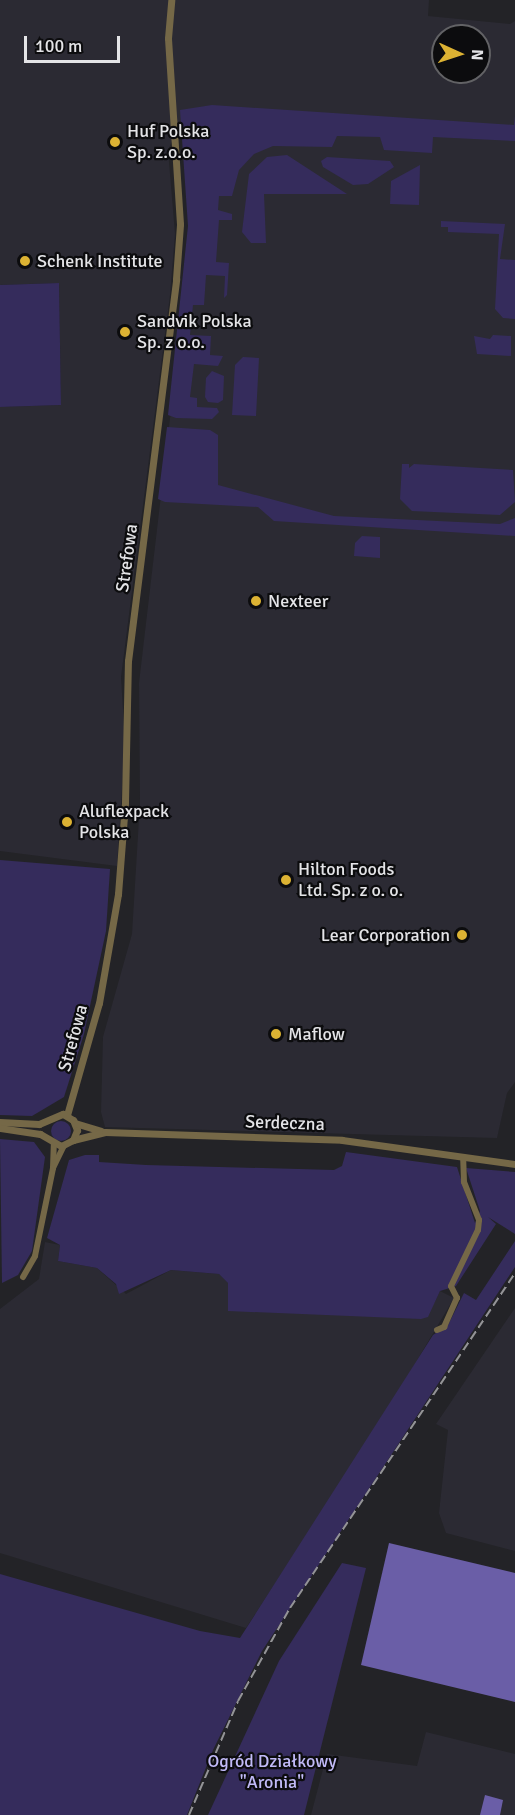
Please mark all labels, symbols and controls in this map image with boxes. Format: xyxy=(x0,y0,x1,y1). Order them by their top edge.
scale bar xyxy=(27,24,123,62)
north arrow xyxy=(431,24,491,84)
text: 100 m xyxy=(35,35,82,57)
text: N xyxy=(467,49,487,61)
place label: Huf Polska Sp. z.o.o. xyxy=(127,121,209,164)
marker: Huf Polska Sp. z.o.o. xyxy=(108,135,122,149)
place label: Schenk Institute xyxy=(37,250,163,272)
marker: Schenk Institute xyxy=(18,254,32,268)
place label: Sandvik Polska Sp. z o.o. xyxy=(137,311,252,354)
marker: Sandvik Polska Sp. z o.o. xyxy=(118,325,132,339)
street label: Strefowa xyxy=(112,523,142,593)
place label: Nexteer xyxy=(268,590,328,612)
marker: Nexteer xyxy=(249,594,263,608)
place label: Aluflexpack Polska xyxy=(79,801,169,844)
marker: Aluflexpack Polska xyxy=(60,815,74,829)
place label: Hilton Foods Ltd. Sp. z o. o. xyxy=(298,859,403,902)
marker: Hilton Foods Ltd. Sp. z o. o. xyxy=(279,873,293,887)
place label: Lear Corporation xyxy=(321,924,450,946)
marker: Lear Corporation xyxy=(455,928,469,942)
street label: Strefowa xyxy=(54,1002,92,1074)
place label: Maflow xyxy=(288,1023,345,1045)
marker: Maflow xyxy=(269,1027,283,1041)
street label: Serdeczna xyxy=(245,1111,325,1135)
park label: Ogród Działkowy "Aronia" xyxy=(207,1751,337,1794)

